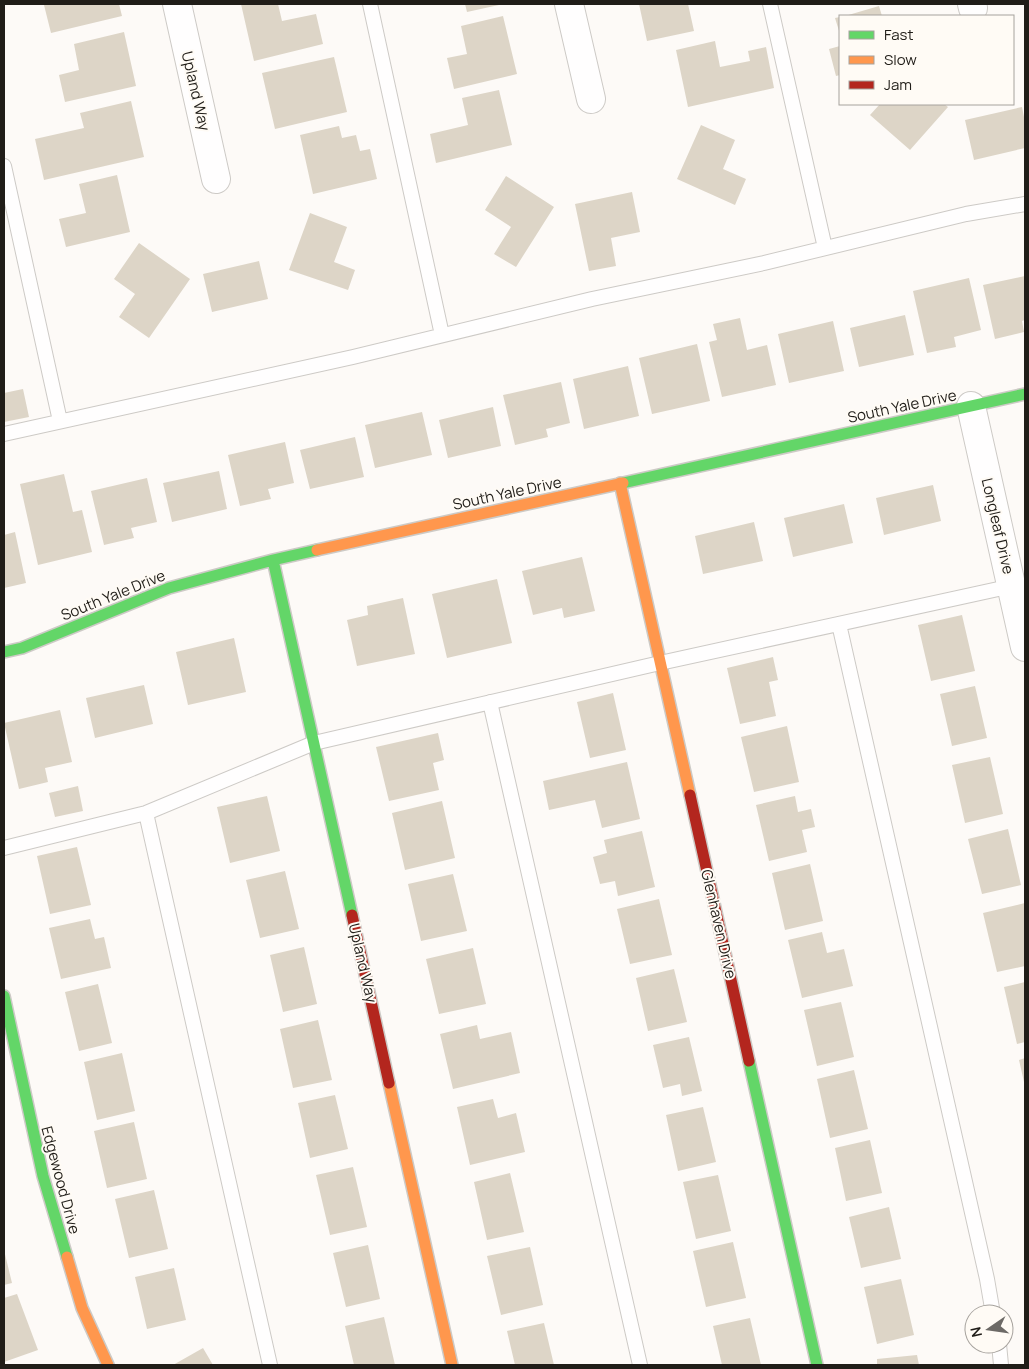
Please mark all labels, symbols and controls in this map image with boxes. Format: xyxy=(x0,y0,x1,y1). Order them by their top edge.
legend xyxy=(839,15,1014,105)
text: Fast xyxy=(884,24,913,45)
street label: Upland Way xyxy=(177,49,215,133)
text: Slow xyxy=(884,49,917,70)
text: Jam xyxy=(884,74,912,95)
street label: South Yale Drive xyxy=(846,384,959,428)
street label: South Yale Drive xyxy=(451,471,564,515)
street label: Longleaf Drive xyxy=(977,476,1019,576)
street label: South Yale Drive xyxy=(58,564,168,625)
street label: Glenhaven Drive xyxy=(696,867,742,981)
street label: Upland Way xyxy=(344,921,382,1005)
street label: Edgewood Drive xyxy=(37,1124,86,1236)
north arrow xyxy=(964,1304,1014,1354)
text: N xyxy=(965,1325,986,1339)

